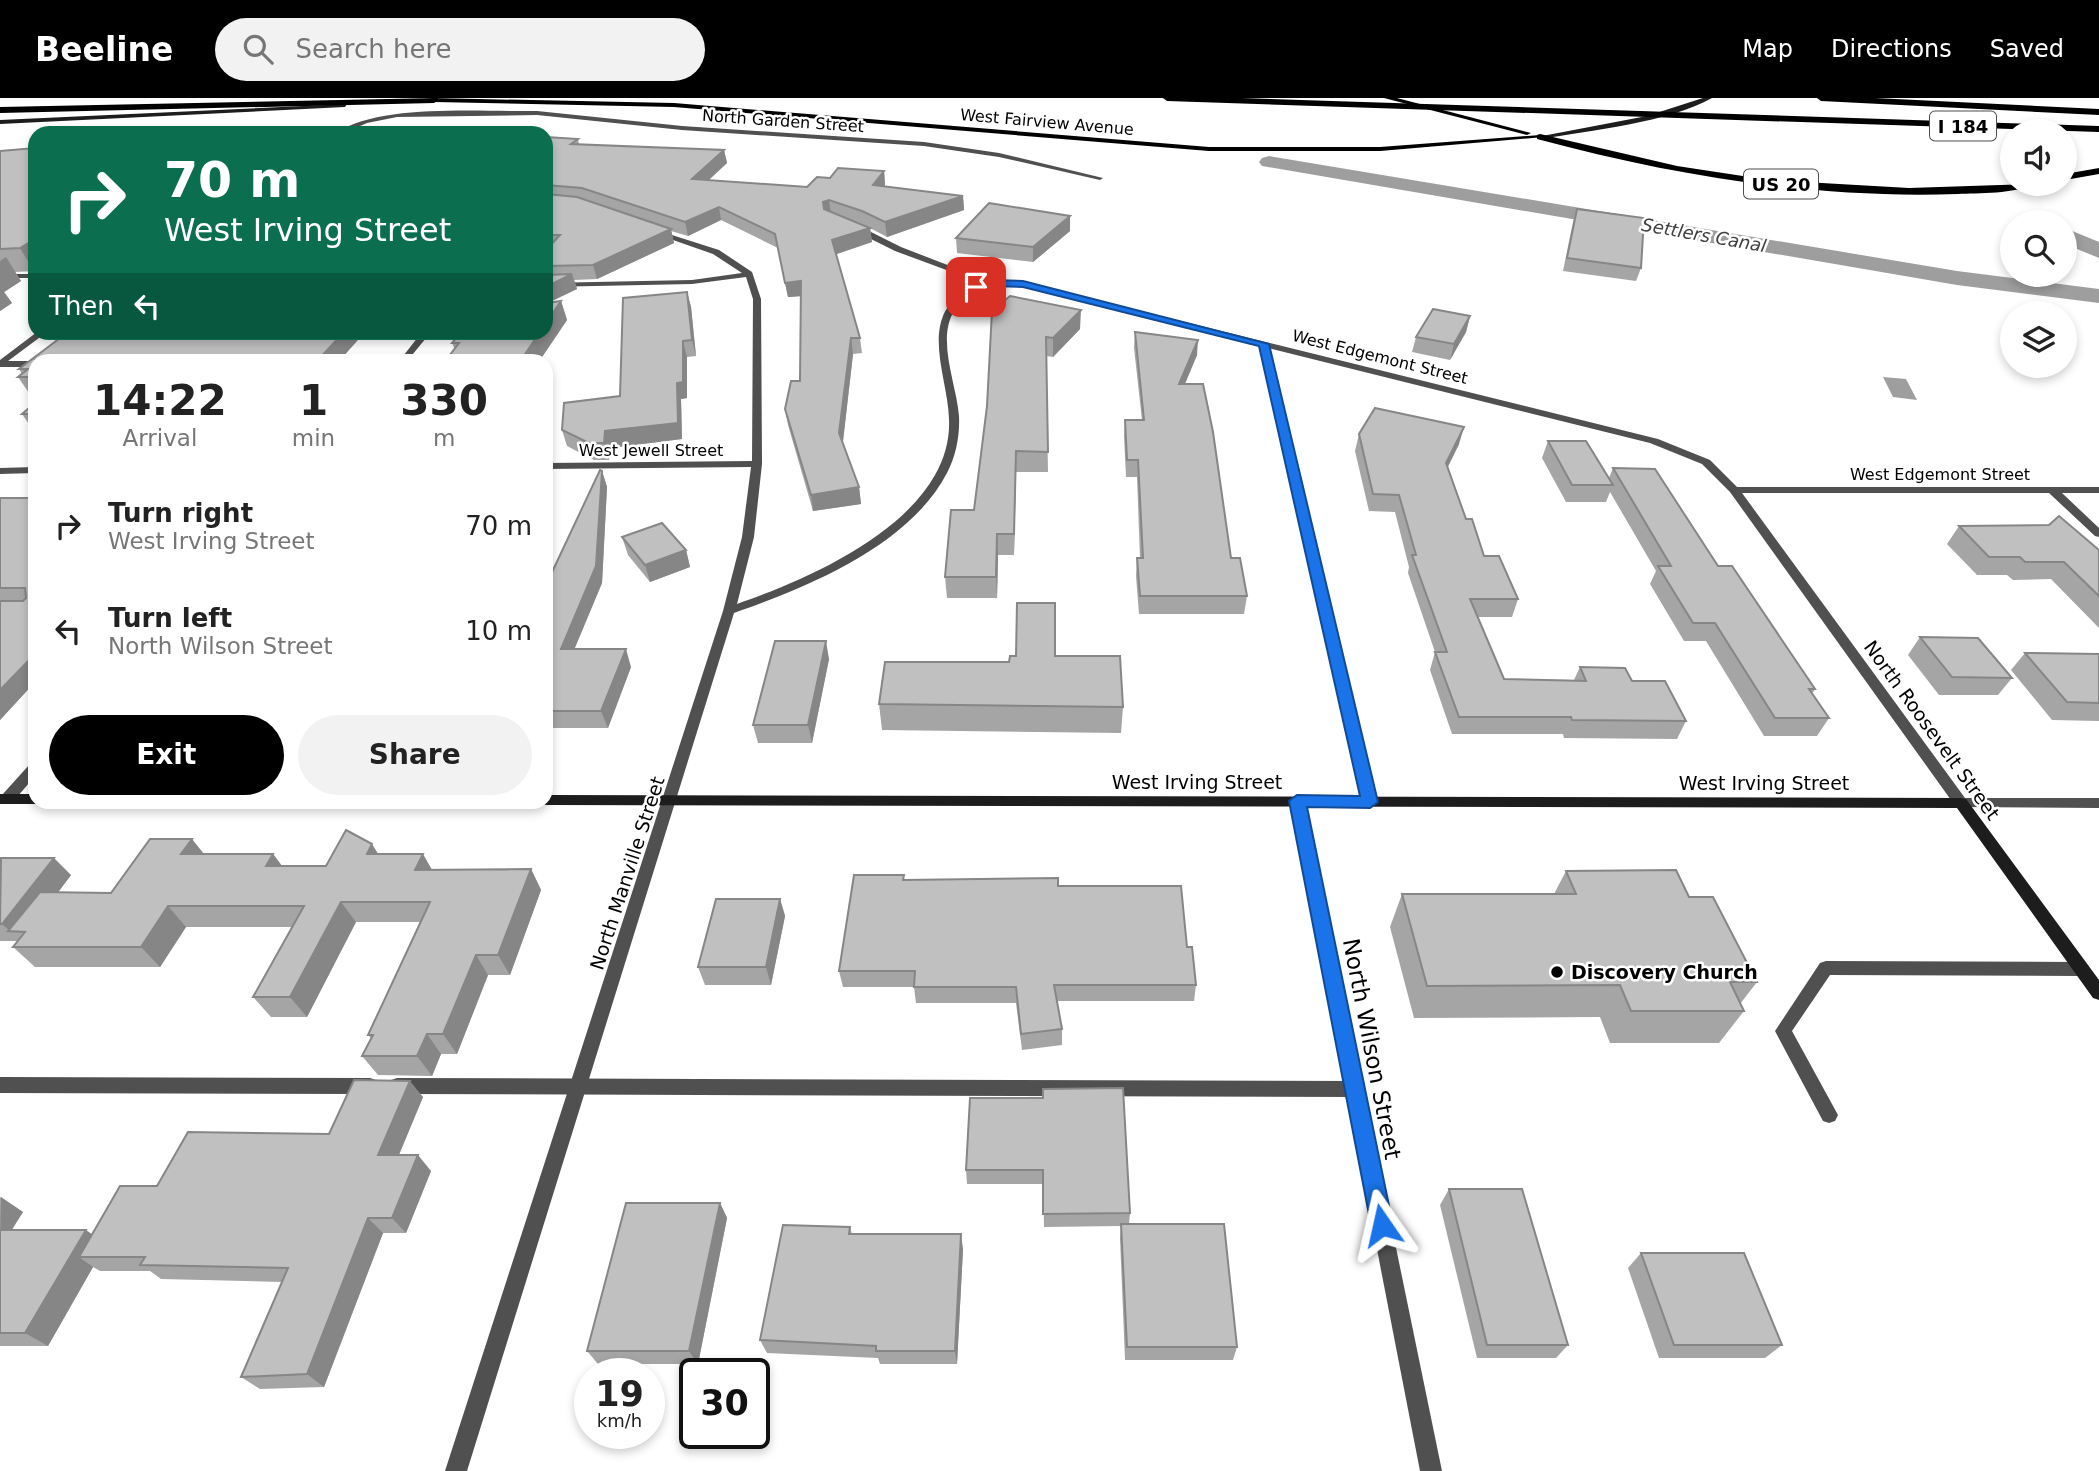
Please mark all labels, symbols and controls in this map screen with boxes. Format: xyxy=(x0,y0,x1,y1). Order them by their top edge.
search box xyxy=(215,18,705,81)
text: Beeline xyxy=(35,30,173,69)
icon: search xyxy=(239,30,277,68)
text: Search here xyxy=(295,34,452,64)
text: Map xyxy=(1742,35,1793,63)
text: Directions xyxy=(1831,35,1952,63)
text: Saved xyxy=(1990,35,2064,63)
street label: West Fairview Avenue xyxy=(959,105,1135,139)
street label: North Garden Street xyxy=(701,106,865,136)
road number: I 184 xyxy=(1930,111,1996,140)
map controls xyxy=(2000,119,2077,378)
button: sound xyxy=(2000,119,2077,196)
text: 70 m xyxy=(164,152,300,209)
icon: right xyxy=(49,154,140,245)
road number: US 20 xyxy=(1744,170,1818,198)
button: search xyxy=(2000,210,2077,287)
text: West Irving Street xyxy=(164,211,451,249)
water label: Settlers Canal xyxy=(1640,214,1768,256)
pin xyxy=(946,257,1006,317)
icon: arrive xyxy=(957,268,995,306)
icon: left xyxy=(128,287,166,325)
text: Then xyxy=(49,291,114,321)
button: layers xyxy=(2000,301,2077,378)
street label: West Edgemont Street xyxy=(1290,326,1470,388)
text: 14:22 xyxy=(93,376,227,425)
text: 1 xyxy=(299,376,328,425)
text: 330 xyxy=(400,376,488,425)
text: Arrival xyxy=(123,425,197,451)
text: min xyxy=(292,425,335,451)
text: m xyxy=(433,425,455,451)
street label: West Jewell Street xyxy=(579,441,723,460)
street label: West Edgemont Street xyxy=(1850,465,2030,484)
text: Turn right xyxy=(108,498,253,528)
icon: right xyxy=(49,507,87,545)
text: 70 m xyxy=(465,511,532,541)
text: West Irving Street xyxy=(108,528,314,554)
text: Turn left xyxy=(108,603,232,633)
icon: left xyxy=(49,612,87,650)
text: 10 m xyxy=(465,616,532,646)
text: North Wilson Street xyxy=(108,633,333,659)
street label: North Roosevelt Street xyxy=(1860,636,2004,824)
button: Exit xyxy=(49,715,284,795)
button: Share xyxy=(298,715,532,795)
street label: West Irving Street xyxy=(1112,771,1282,793)
street label: West Irving Street xyxy=(1679,772,1849,794)
street label: North Manville Street xyxy=(585,774,669,972)
street label: North Wilson Street xyxy=(1338,936,1406,1162)
place label: Discovery Church xyxy=(1571,961,1758,983)
marker: Discovery Church xyxy=(1549,964,1565,980)
position arrow xyxy=(1345,1188,1419,1262)
speed limit sign: 30 xyxy=(679,1358,770,1449)
text: 19 xyxy=(595,1374,644,1414)
text: km/h xyxy=(597,1410,642,1431)

